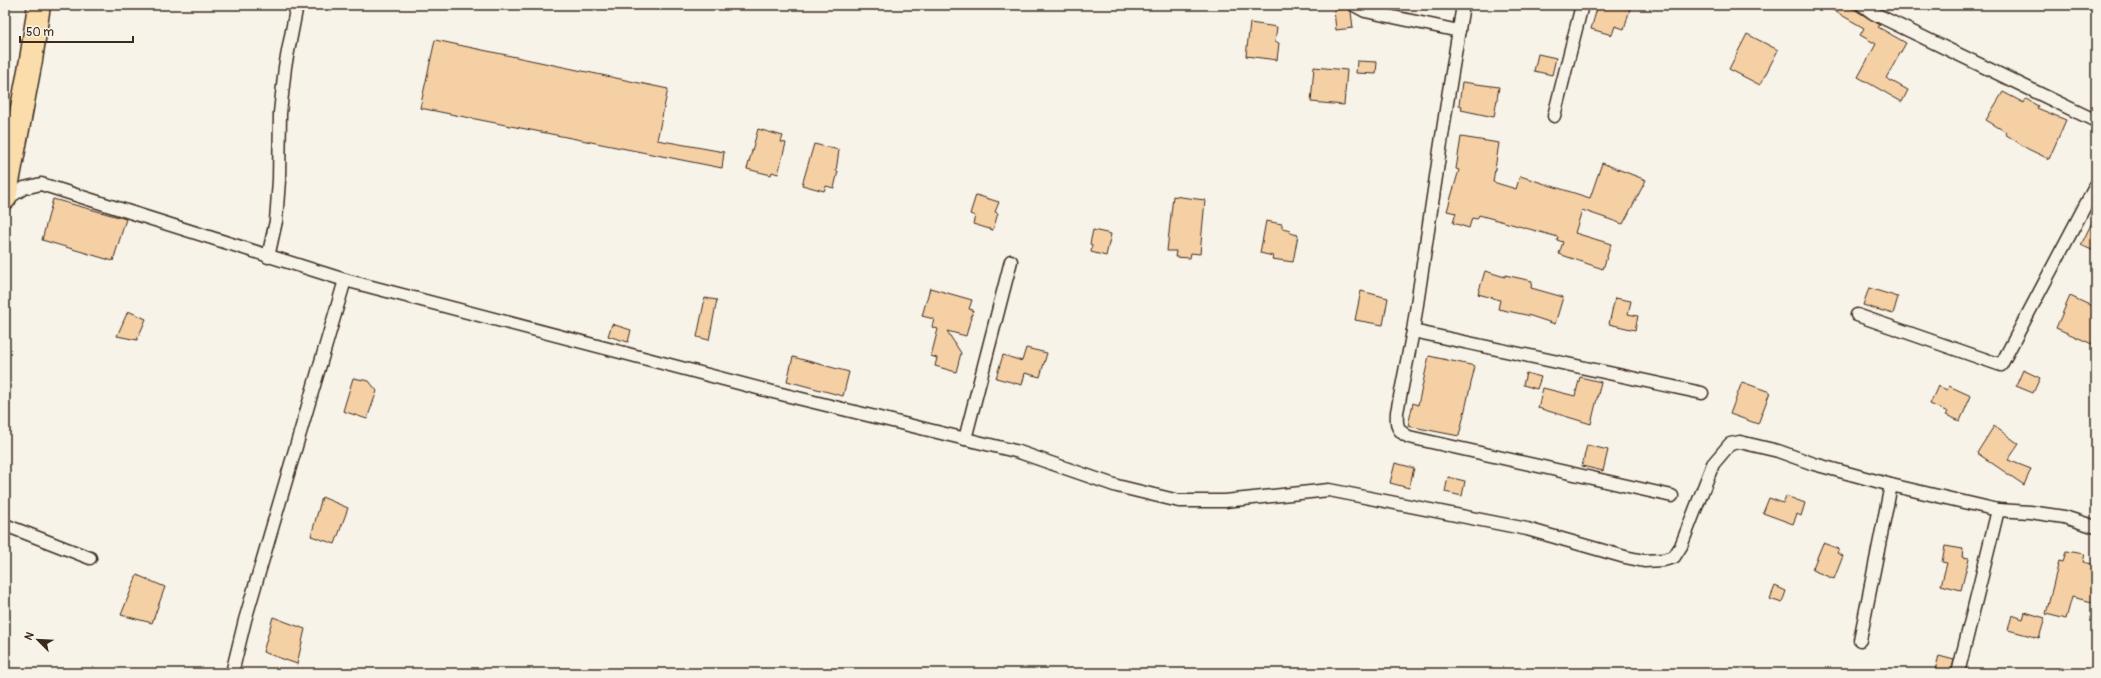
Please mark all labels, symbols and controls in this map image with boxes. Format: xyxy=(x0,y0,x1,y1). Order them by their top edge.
scale bar xyxy=(20,18,133,44)
text: 50 m xyxy=(26,25,54,40)
north arrow xyxy=(18,620,58,660)
text: N xyxy=(22,630,37,642)

